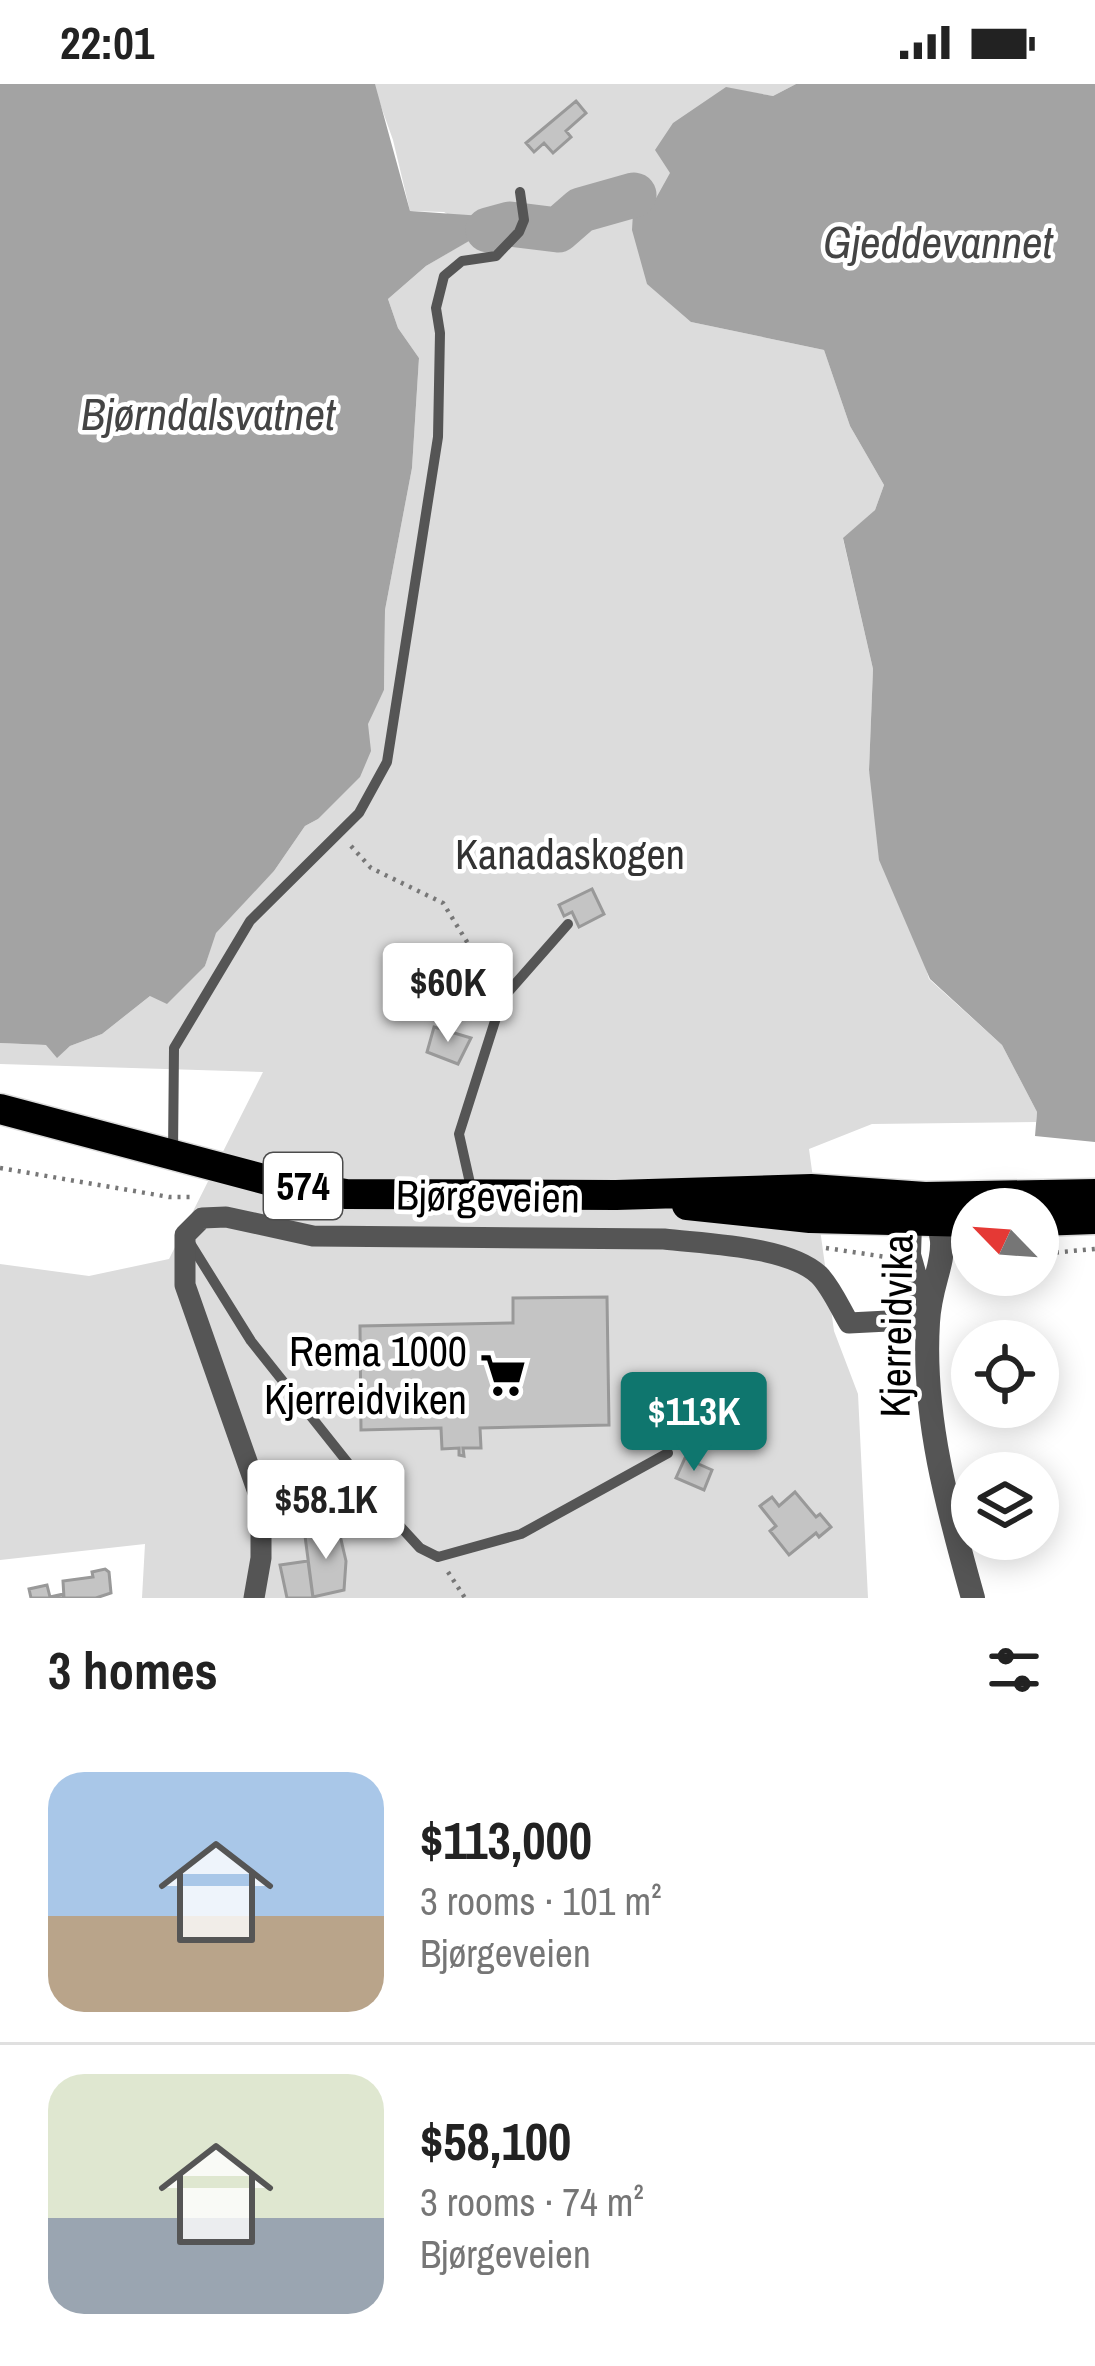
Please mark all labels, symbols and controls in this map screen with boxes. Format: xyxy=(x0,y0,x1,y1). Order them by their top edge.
text: 22:01 xyxy=(60,12,154,73)
water label: Gjeddevannet xyxy=(823,211,1055,272)
water label: Bjørndalsvatnet xyxy=(81,383,337,444)
park label: Kanadaskogen xyxy=(455,826,685,882)
pin: $60K xyxy=(377,943,519,1045)
text: $60K xyxy=(410,956,486,1008)
road number: 574 xyxy=(264,1153,342,1219)
street label: Bjørgeveien xyxy=(396,1166,580,1226)
north arrow xyxy=(951,1188,1059,1296)
map controls xyxy=(951,1188,1059,1560)
street label: Kjerreidvika xyxy=(866,1234,926,1418)
button: locate xyxy=(951,1320,1059,1428)
place label: Rema 1000 Kjerreidviken xyxy=(264,1323,467,1427)
supermarket icon: Rema 1000 Kjerreidviken xyxy=(478,1350,528,1400)
pin: $113K xyxy=(610,1372,778,1474)
text: $113K xyxy=(648,1385,740,1437)
button: layers xyxy=(951,1452,1059,1560)
pin: $58.1K xyxy=(228,1460,424,1562)
text: $58.1K xyxy=(274,1473,378,1525)
text: 3 homes xyxy=(48,1636,218,1705)
icon: filters xyxy=(981,1637,1047,1703)
text: $113,000 xyxy=(420,1806,592,1875)
icon: home xyxy=(144,1820,288,1964)
text: 3 rooms · 101 m² xyxy=(420,1875,662,1927)
text: Bjørgeveien xyxy=(420,1927,591,1979)
text: $58,100 xyxy=(420,2107,571,2176)
icon: home xyxy=(144,2122,288,2266)
text: 3 rooms · 74 m² xyxy=(420,2176,644,2228)
text: Bjørgeveien xyxy=(420,2228,591,2280)

